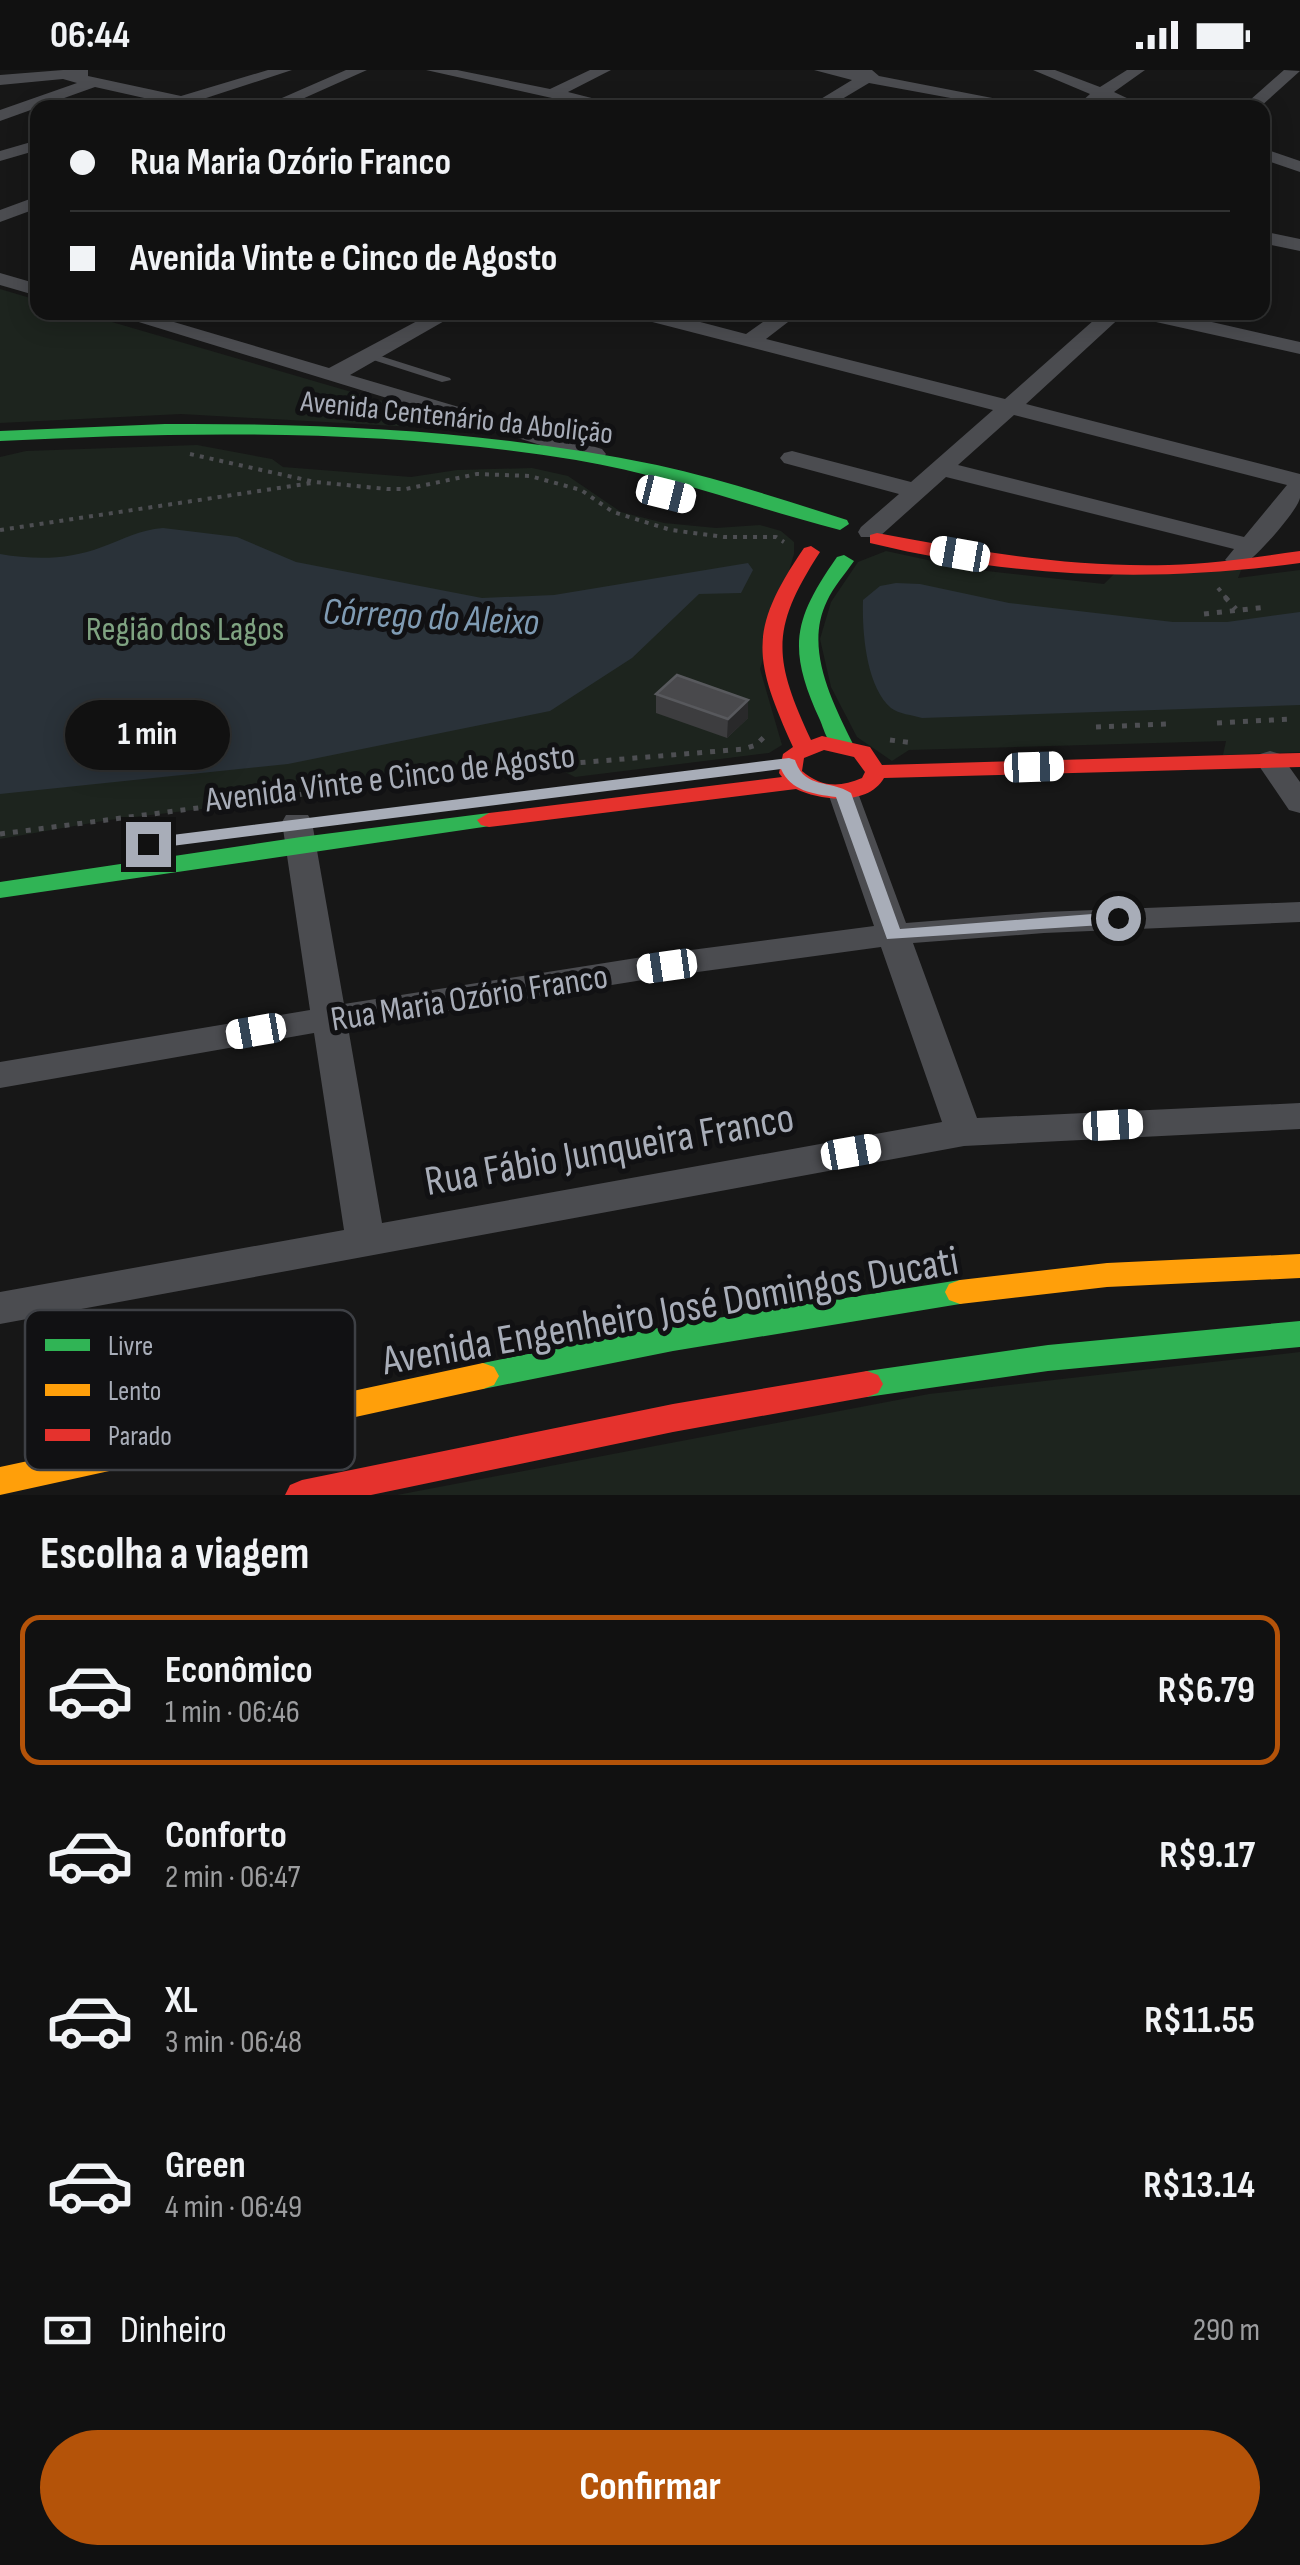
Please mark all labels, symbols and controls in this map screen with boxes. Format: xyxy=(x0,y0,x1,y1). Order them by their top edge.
text: 06:44 xyxy=(50,13,130,58)
text: Rua Maria Ozório Franco xyxy=(130,140,451,185)
text: Avenida Vinte e Cinco de Agosto xyxy=(130,236,557,281)
street label: Avenida Centenário da Abolição xyxy=(298,384,615,452)
car xyxy=(633,472,699,516)
car xyxy=(928,534,992,574)
water label: Córrego do Aleixo xyxy=(322,589,540,646)
park label: Região dos Lagos xyxy=(86,608,284,651)
callout: 1 min xyxy=(66,699,230,769)
text: 1 min xyxy=(118,715,177,754)
street label: Avenida Vinte e Cinco de Agosto xyxy=(202,734,577,823)
car xyxy=(1003,751,1065,783)
route end xyxy=(126,822,171,867)
route start xyxy=(1096,896,1141,941)
car xyxy=(635,947,699,985)
street label: Rua Maria Ozório Franco xyxy=(328,955,611,1042)
car xyxy=(224,1011,288,1051)
street label: Rua Fábio Junqueira Franco xyxy=(421,1093,798,1208)
car xyxy=(1082,1108,1144,1142)
car xyxy=(819,1132,883,1172)
street label: Avenida Engenheiro José Domingos Ducati xyxy=(378,1236,962,1387)
legend xyxy=(25,1310,355,1470)
text: Livre xyxy=(108,1330,153,1363)
text: Lento xyxy=(108,1375,161,1408)
text: Parado xyxy=(108,1420,172,1453)
text: Escolha a viagem xyxy=(40,1527,309,1582)
icon: car xyxy=(45,1645,135,1735)
text: Econômico xyxy=(165,1648,313,1693)
text: R$6.79 xyxy=(1158,1668,1255,1713)
text: 1 min · 06:46 xyxy=(165,1693,300,1732)
icon: car xyxy=(45,1810,135,1900)
text: Conforto xyxy=(165,1813,287,1858)
text: R$9.17 xyxy=(1159,1833,1255,1878)
text: 2 min · 06:47 xyxy=(165,1858,300,1897)
icon: car xyxy=(45,1975,135,2065)
text: XL xyxy=(165,1978,198,2023)
text: R$11.55 xyxy=(1144,1998,1255,2043)
text: 3 min · 06:48 xyxy=(165,2023,302,2062)
icon: car xyxy=(45,2140,135,2230)
text: Green xyxy=(165,2143,246,2188)
text: R$13.14 xyxy=(1143,2163,1255,2208)
text: 4 min · 06:49 xyxy=(165,2188,302,2227)
icon: cash xyxy=(40,2303,95,2358)
text: Dinheiro xyxy=(120,2308,227,2353)
text: 290 m xyxy=(1193,2311,1260,2350)
button: Confirmar xyxy=(40,2430,1260,2545)

